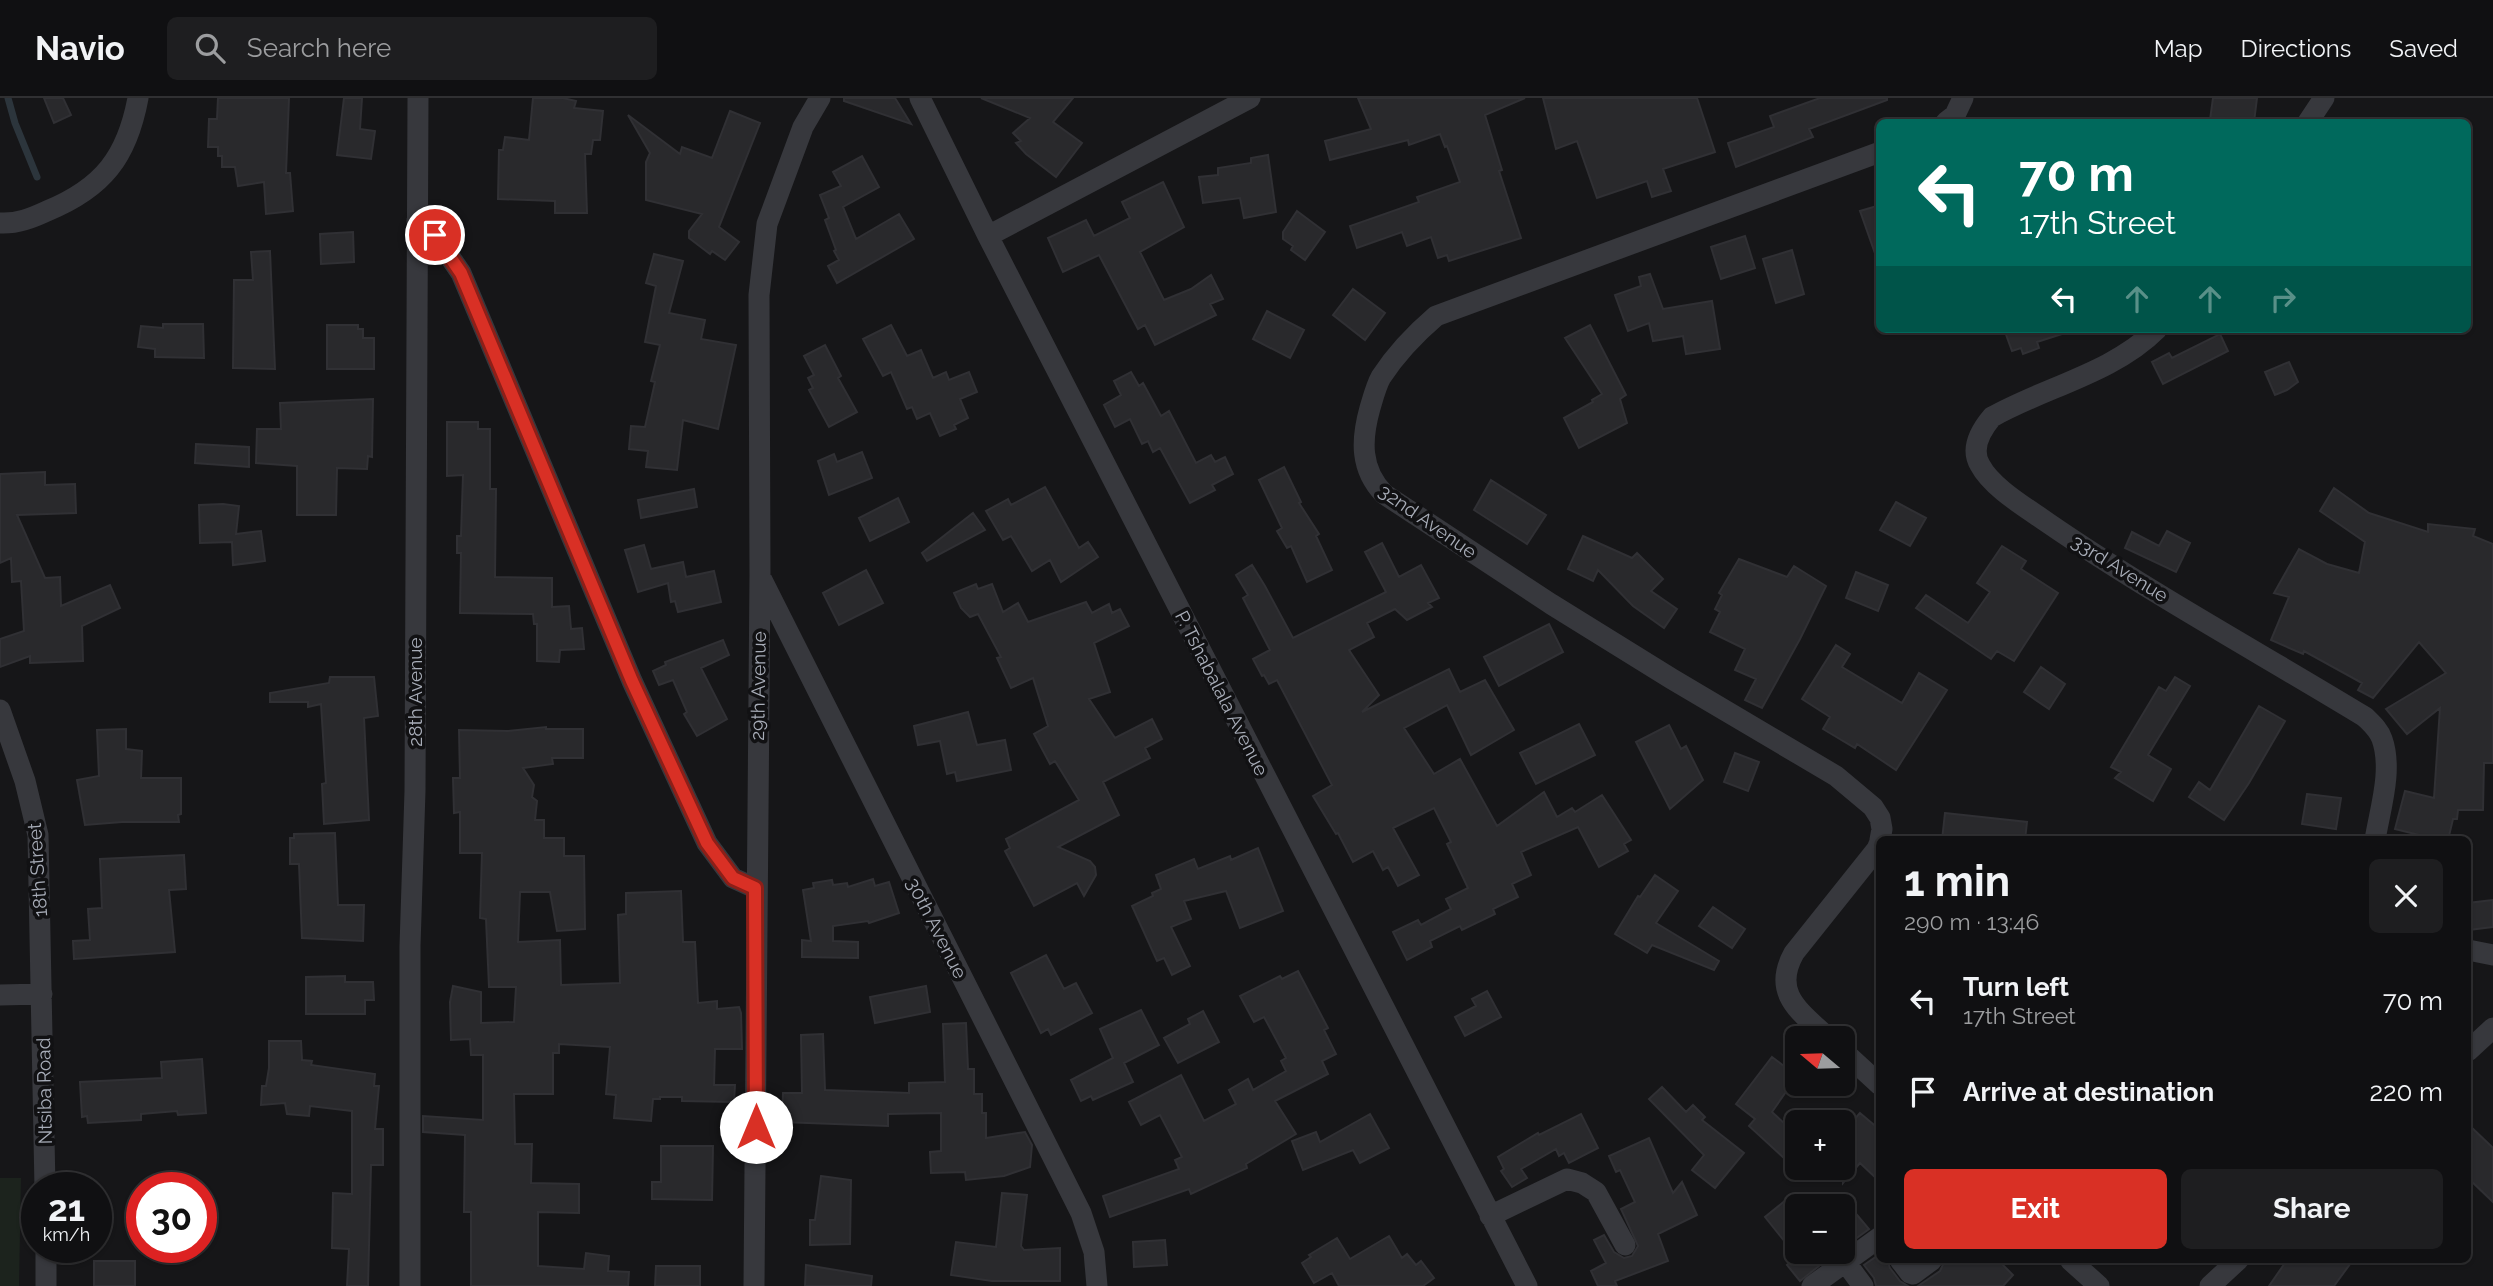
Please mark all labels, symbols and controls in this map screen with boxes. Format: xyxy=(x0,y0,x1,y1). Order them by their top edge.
search box xyxy=(167,17,657,80)
text: Navio xyxy=(35,29,125,68)
icon: search xyxy=(191,29,229,67)
text: Search here xyxy=(247,33,391,63)
text: Map xyxy=(2154,34,2203,63)
text: Directions xyxy=(2241,34,2351,63)
text: Saved xyxy=(2389,34,2458,63)
text: 70 m xyxy=(2019,145,2134,202)
icon: left xyxy=(1904,147,1995,238)
text: 17th Street xyxy=(2019,204,2176,241)
pin xyxy=(405,205,465,265)
icon: arrive xyxy=(416,216,454,254)
icon: left xyxy=(2045,280,2083,318)
icon: ahead xyxy=(2118,280,2156,318)
icon: ahead xyxy=(2191,280,2229,318)
icon: right xyxy=(2264,280,2302,318)
street label: 32nd Avenue xyxy=(1375,479,1481,563)
street label: 33rd Avenue xyxy=(2068,530,2172,606)
street label: P. Tshabalala Avenue xyxy=(1171,607,1273,779)
street label: 29th Avenue xyxy=(746,631,770,741)
street label: 28th Avenue xyxy=(404,637,426,747)
street label: 18th Street xyxy=(23,822,51,918)
text: 1 min xyxy=(1904,857,2010,906)
button: close xyxy=(2369,859,2443,933)
street label: 30th Avenue xyxy=(902,874,972,982)
text: 290 m · 13:46 xyxy=(1904,908,2040,935)
text: Turn left xyxy=(1963,972,2069,1002)
icon: left xyxy=(1904,982,1942,1020)
text: 70 m xyxy=(2383,986,2443,1016)
text: 17th Street xyxy=(1963,1002,2076,1029)
north arrow xyxy=(1785,1026,1855,1096)
map controls xyxy=(1785,1026,1855,1264)
street label: Ntsiba Road xyxy=(32,1037,56,1145)
icon: arrive xyxy=(1904,1073,1942,1111)
text: Arrive at destination xyxy=(1963,1077,2214,1107)
text: 220 m xyxy=(2369,1077,2443,1107)
position arrow xyxy=(719,1090,793,1164)
button: + xyxy=(1785,1110,1855,1180)
button: Exit xyxy=(1904,1169,2167,1249)
button: Share xyxy=(2181,1169,2443,1249)
speed limit sign: 30 xyxy=(126,1172,217,1263)
text: 21 xyxy=(48,1188,85,1229)
button: − xyxy=(1785,1194,1855,1264)
text: km/h xyxy=(43,1224,90,1245)

